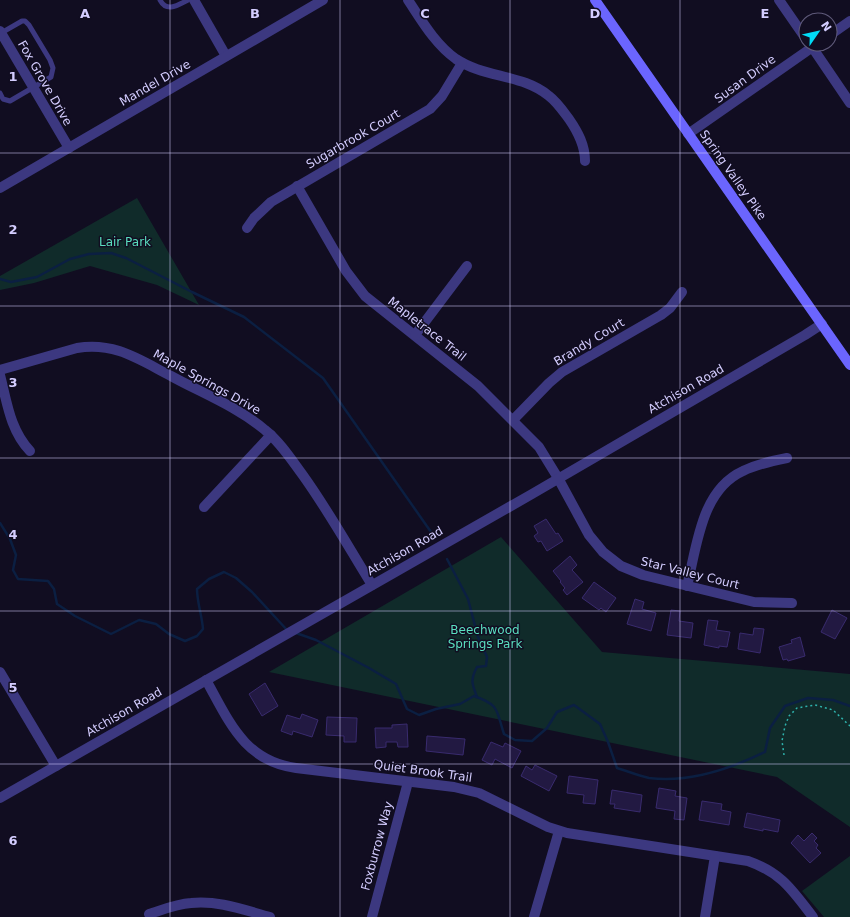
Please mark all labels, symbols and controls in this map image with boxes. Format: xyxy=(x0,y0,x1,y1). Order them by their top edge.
text: A xyxy=(80,6,90,21)
text: B xyxy=(250,6,260,21)
text: C xyxy=(420,6,430,21)
text: D xyxy=(590,6,601,21)
text: E xyxy=(761,6,769,21)
north arrow xyxy=(798,12,838,52)
text: N xyxy=(818,19,834,34)
street label: Fox Grove Drive xyxy=(15,38,75,128)
street label: Susan Drive xyxy=(712,52,778,106)
street label: Mandel Drive xyxy=(117,57,193,109)
text: 1 xyxy=(8,69,18,84)
street label: Sugarbrook Court xyxy=(304,106,403,172)
street label: Spring Valley Pike xyxy=(697,127,769,223)
text: 2 xyxy=(8,222,18,237)
park label: Lair Park xyxy=(99,235,151,249)
street label: Mapletrace Trail xyxy=(385,294,469,364)
street label: Brandy Court xyxy=(551,315,627,369)
street label: Maple Springs Drive xyxy=(151,347,263,417)
street label: Atchison Road xyxy=(646,362,726,416)
text: 3 xyxy=(8,375,18,390)
street label: Atchison Road xyxy=(365,524,445,578)
text: 4 xyxy=(8,527,18,542)
street label: Star Valley Court xyxy=(639,554,741,592)
park label: Beechwood Springs Park xyxy=(448,623,522,651)
text: 5 xyxy=(8,680,18,695)
street label: Atchison Road xyxy=(84,685,164,739)
street label: Quiet Brook Trail xyxy=(373,757,473,785)
street label: Foxburrow Way xyxy=(358,800,396,892)
text: 6 xyxy=(8,833,18,848)

